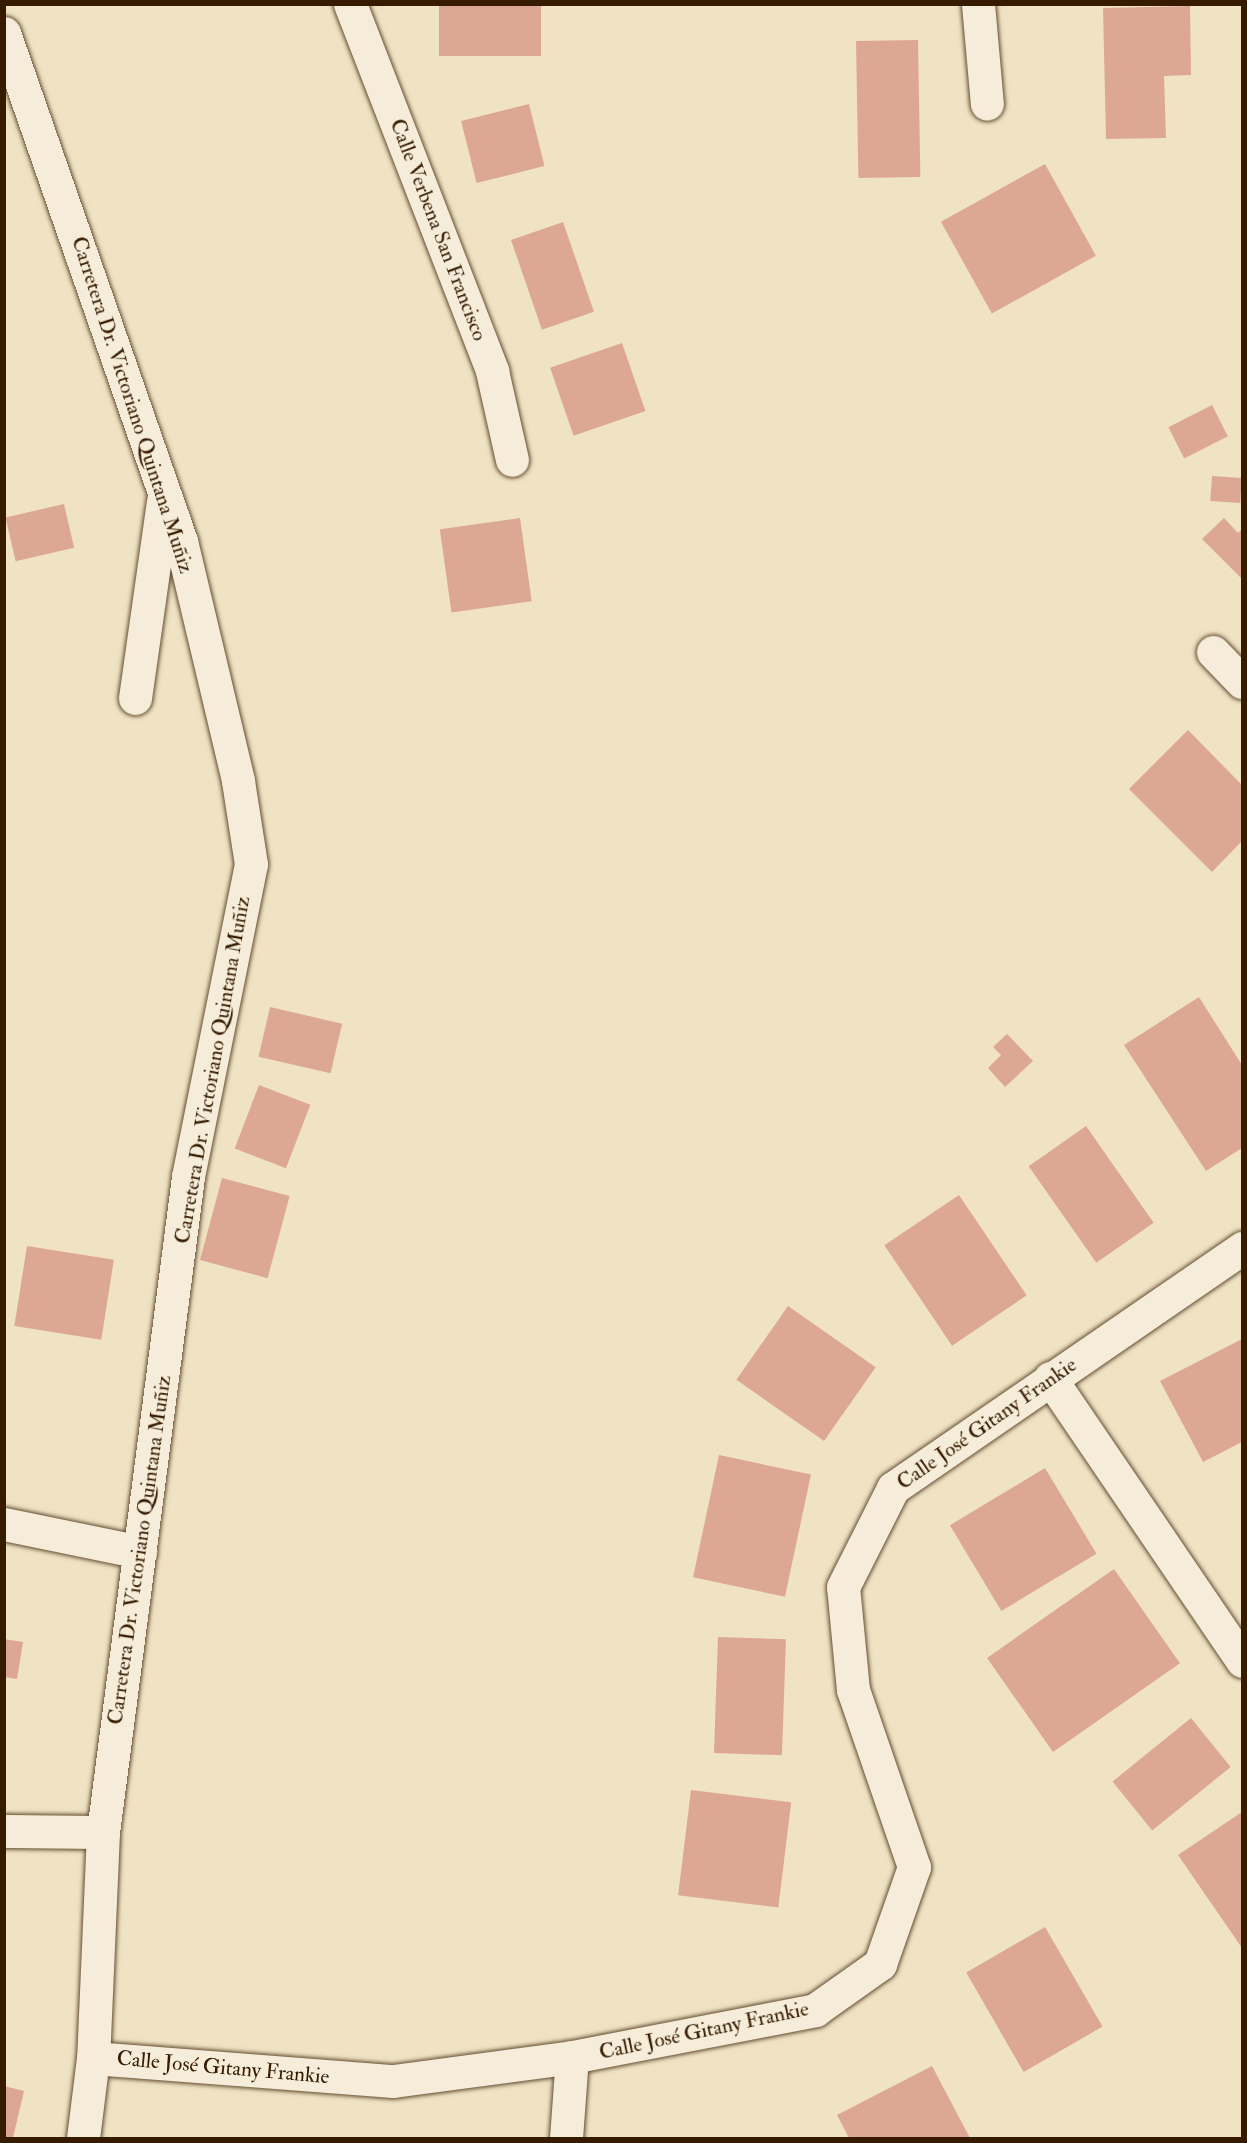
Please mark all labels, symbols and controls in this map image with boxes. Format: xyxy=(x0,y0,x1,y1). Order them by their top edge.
street label: Calle Verbena San Francisco xyxy=(384,115,492,345)
street label: Carretera Dr. Victoriano Quintana Muñiz xyxy=(66,234,198,576)
street label: Carretera Dr. Victoriano Quintana Muñiz xyxy=(170,894,256,1246)
street label: Calle José Gitany Frankie xyxy=(892,1352,1082,1496)
street label: Carretera Dr. Victoriano Quintana Muñiz xyxy=(103,1374,177,1726)
street label: Calle José Gitany Frankie xyxy=(597,1996,811,2066)
street label: Calle José Gitany Frankie xyxy=(116,2046,330,2090)

